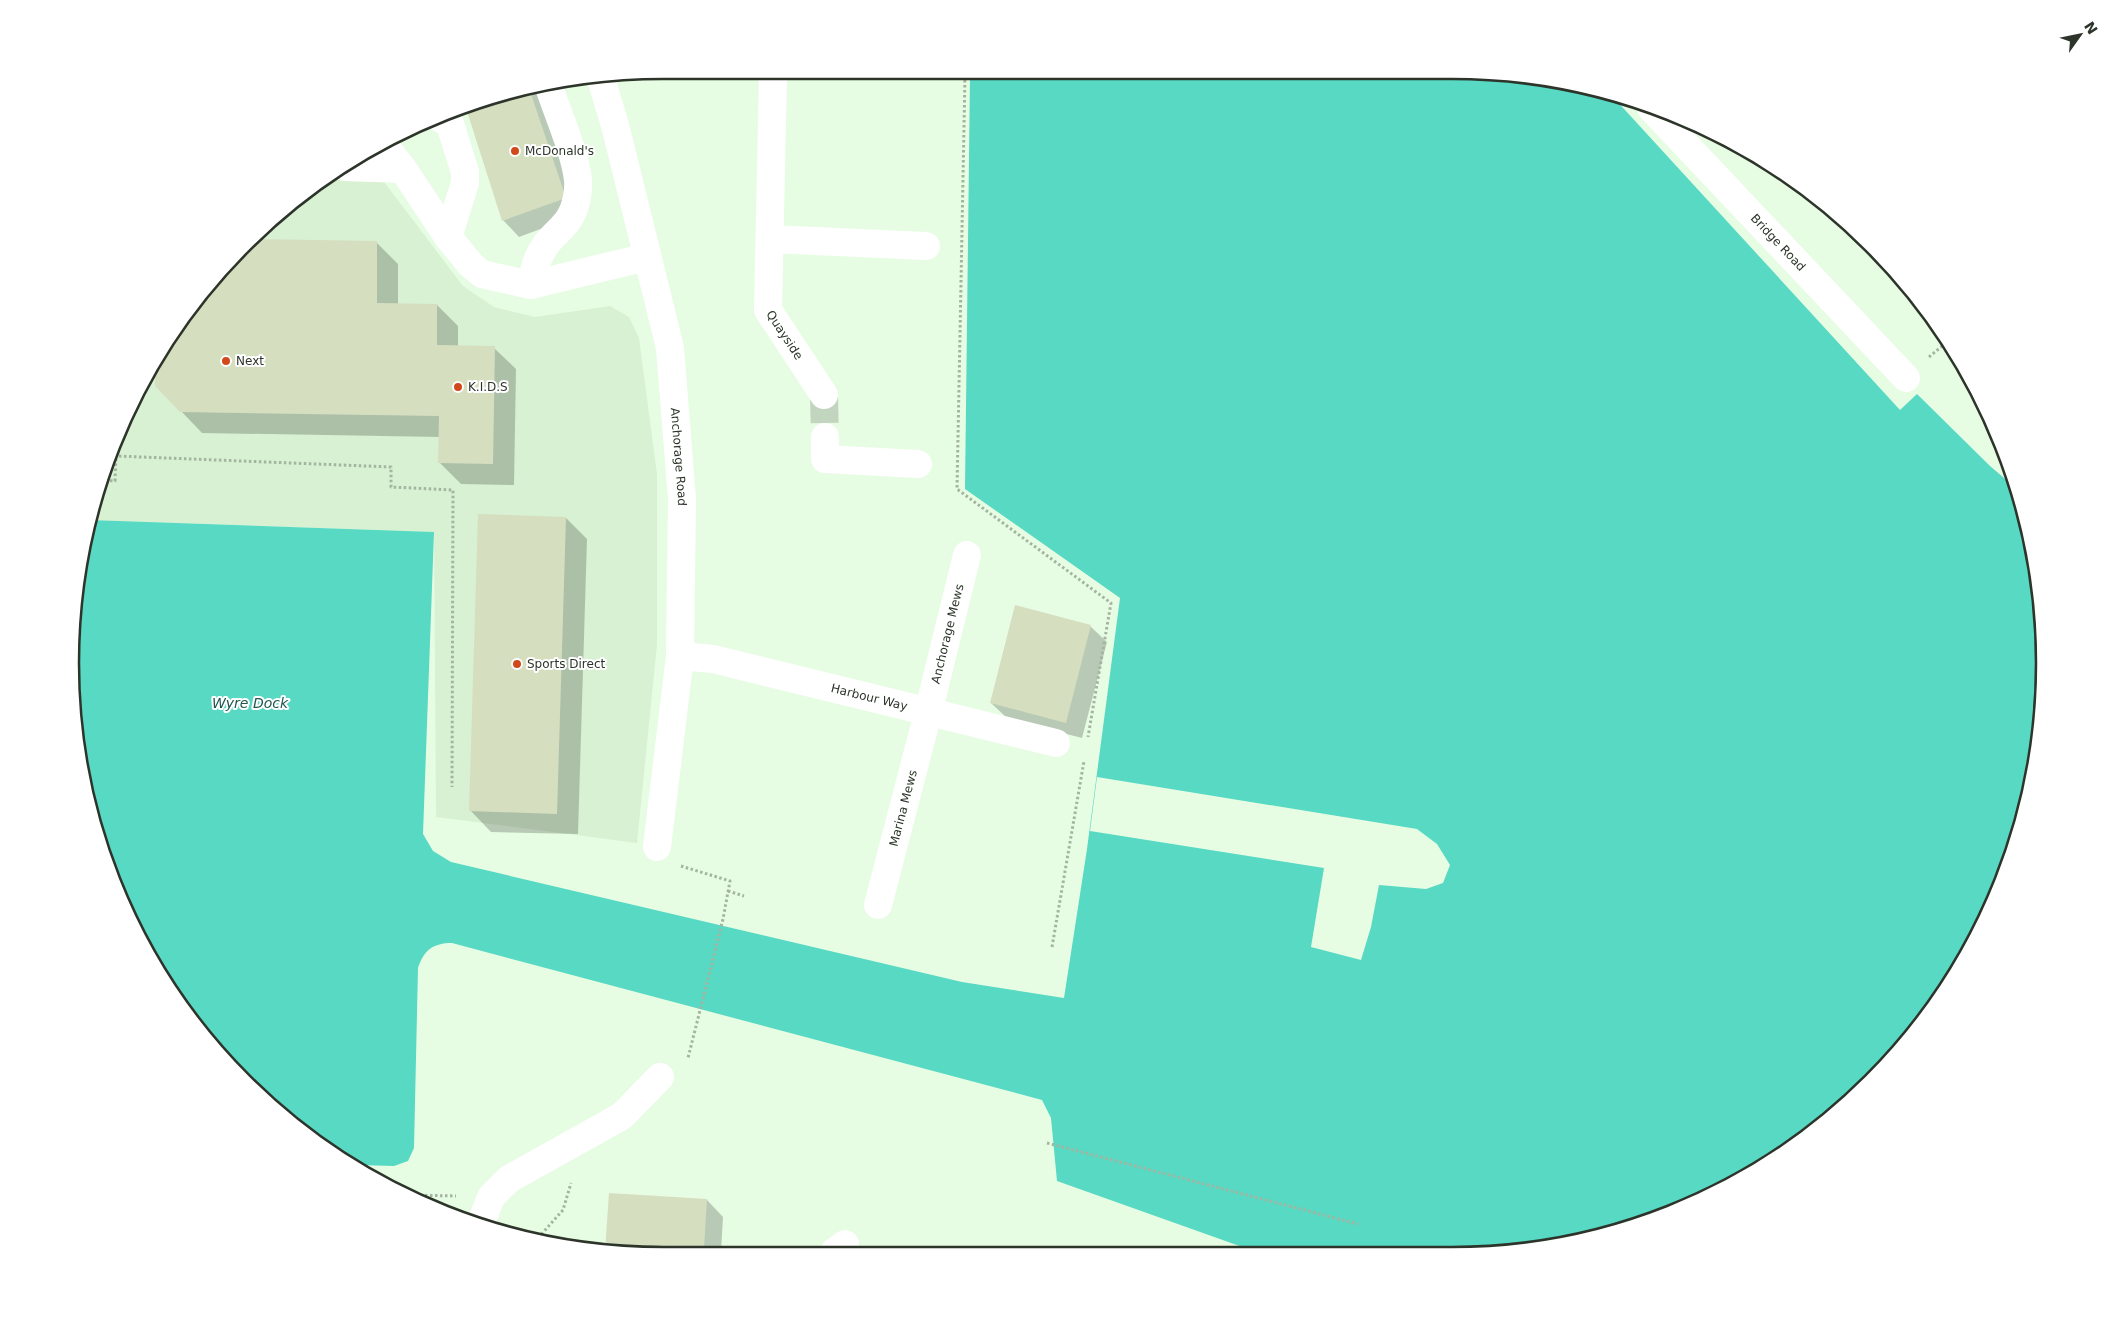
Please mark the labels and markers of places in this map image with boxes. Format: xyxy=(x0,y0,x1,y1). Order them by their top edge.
place label: McDonald's xyxy=(525,144,594,158)
marker: McDonald's xyxy=(509,145,521,157)
place label: Next xyxy=(236,354,264,368)
marker: Next xyxy=(220,355,232,367)
place label: K.I.D.S xyxy=(468,380,508,394)
marker: K.I.D.S xyxy=(452,381,464,393)
place label: Sports Direct xyxy=(527,657,606,671)
marker: Sports Direct xyxy=(511,658,523,670)

